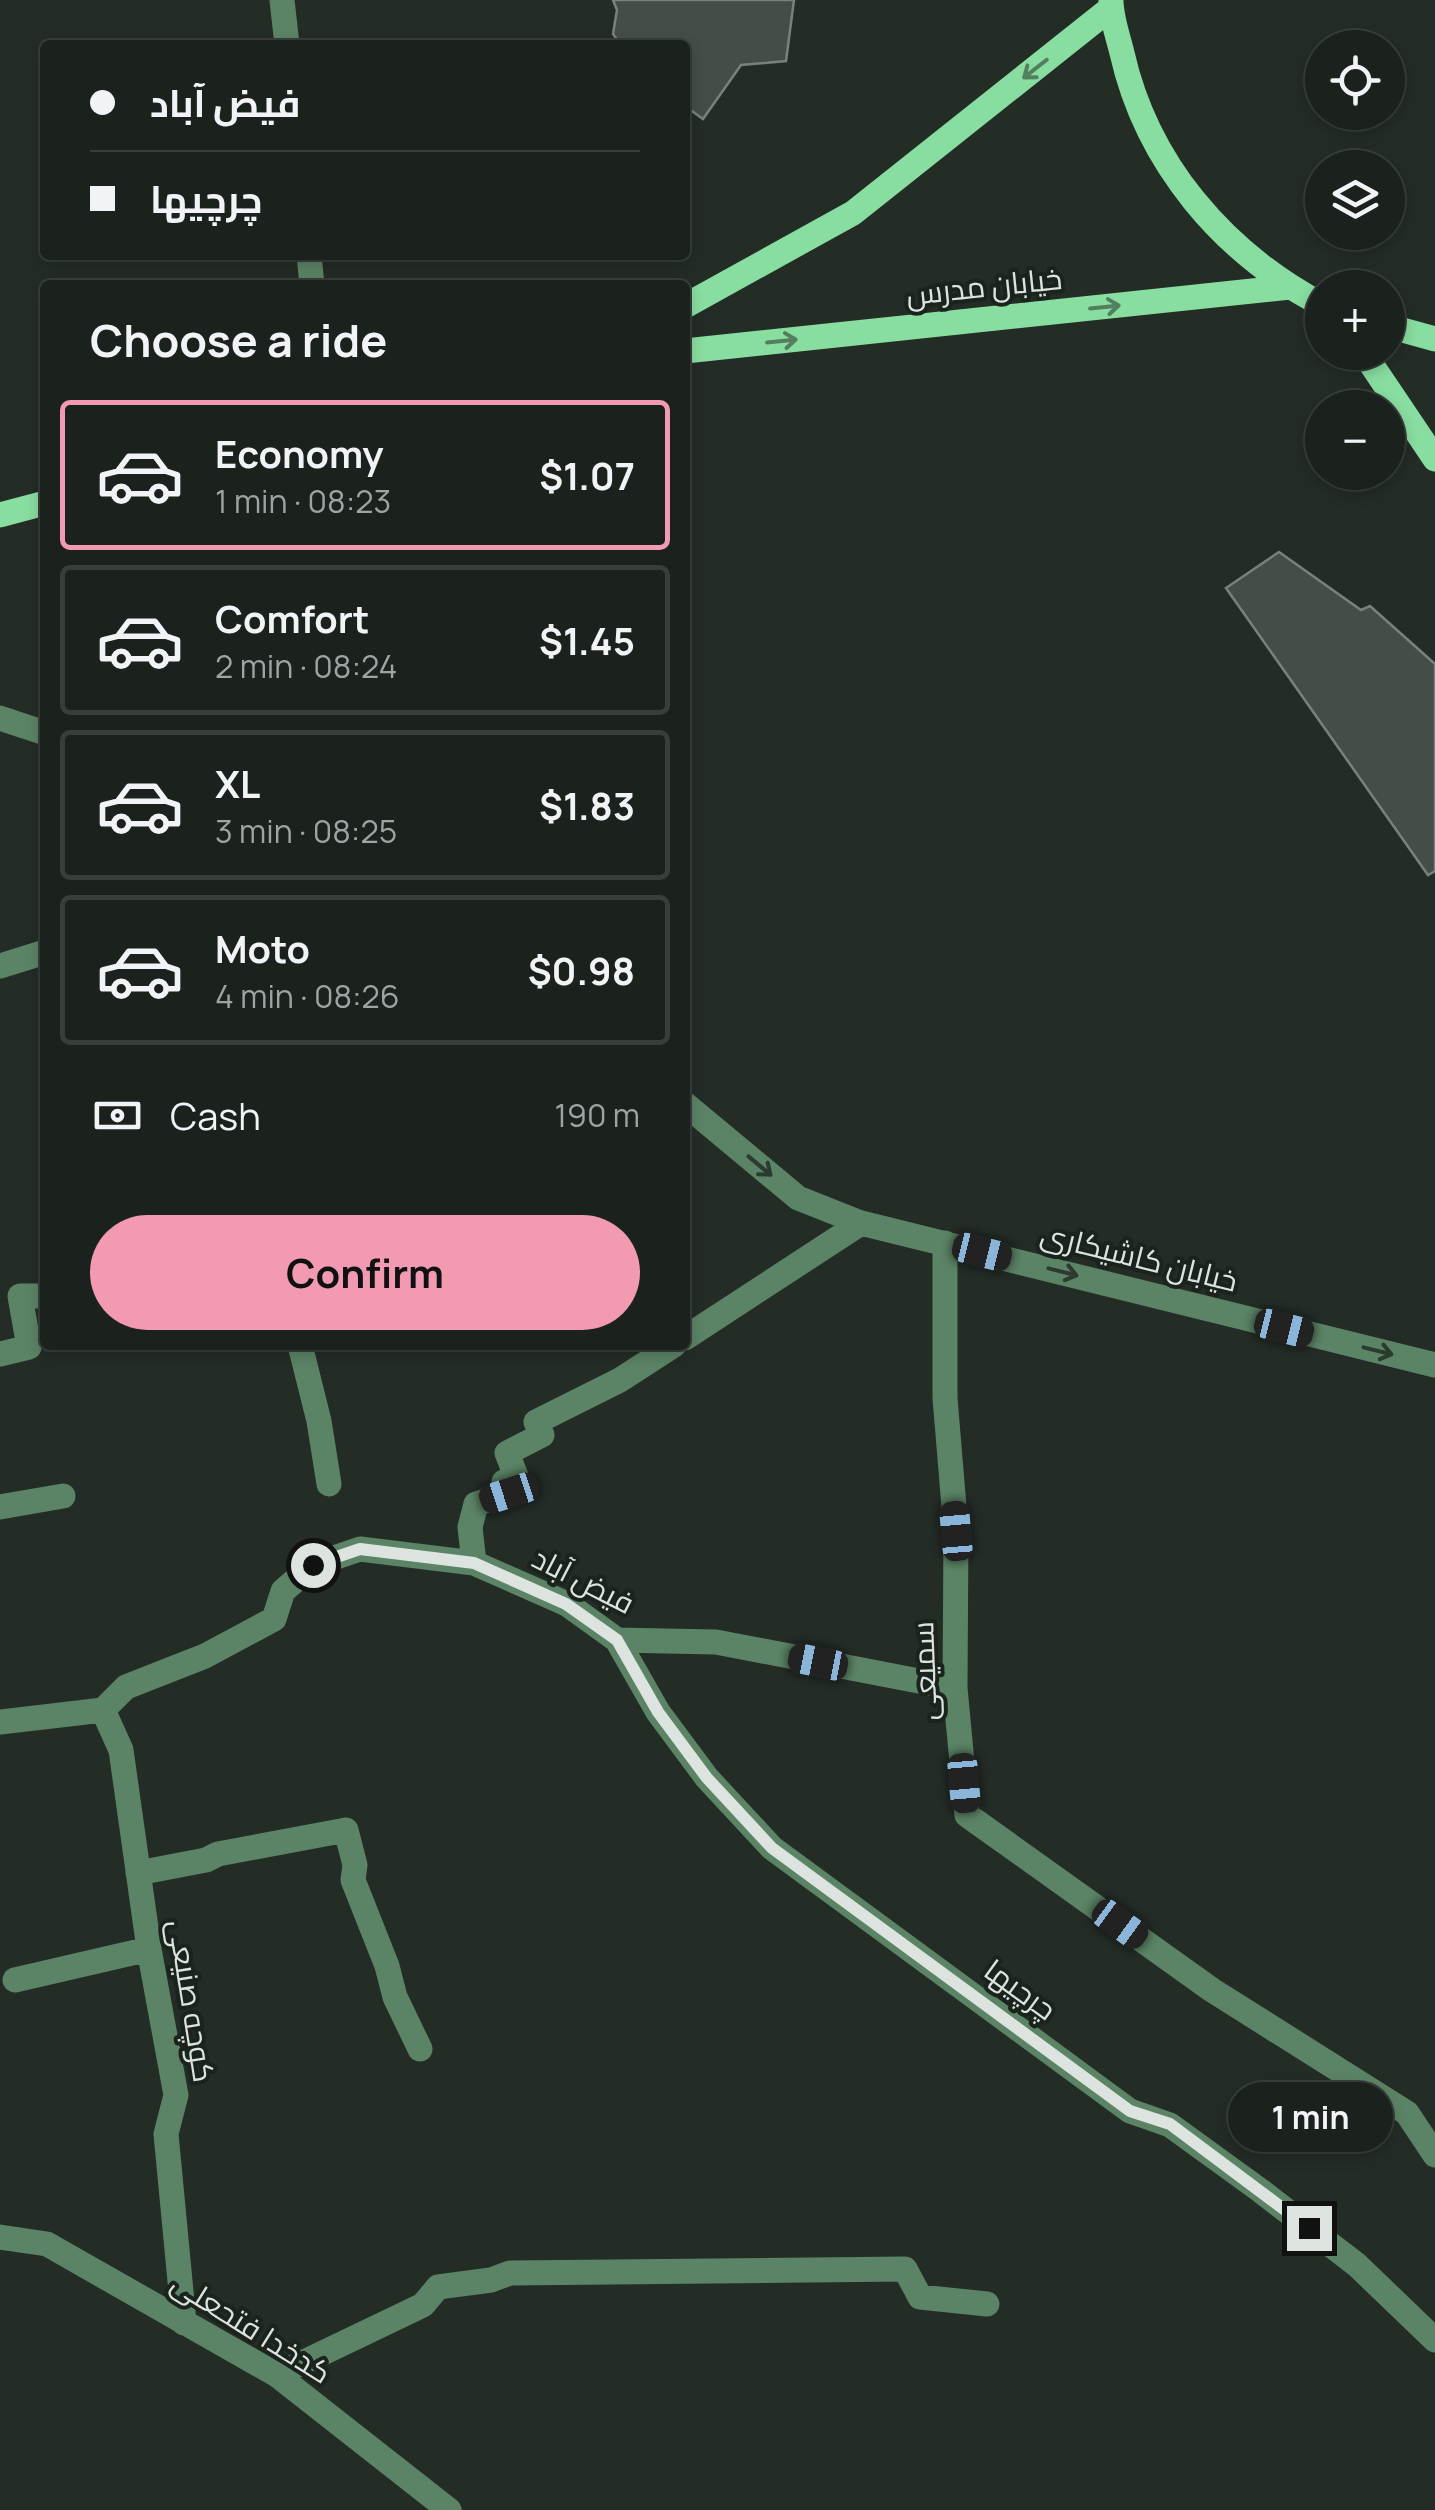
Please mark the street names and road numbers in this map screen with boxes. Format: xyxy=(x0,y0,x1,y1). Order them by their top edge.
street label: خیابان مدرس xyxy=(904,257,1064,314)
street label: خیابان کاشیکاری xyxy=(1037,1212,1242,1301)
street label: فیض آباد xyxy=(526,1537,642,1623)
street label: سمیعی xyxy=(901,1621,946,1721)
street label: کوچه صنیعی xyxy=(159,1917,226,2085)
street label: چرچیها xyxy=(977,1949,1065,2029)
street label: کدخدا فتحعلی xyxy=(164,2261,340,2392)

